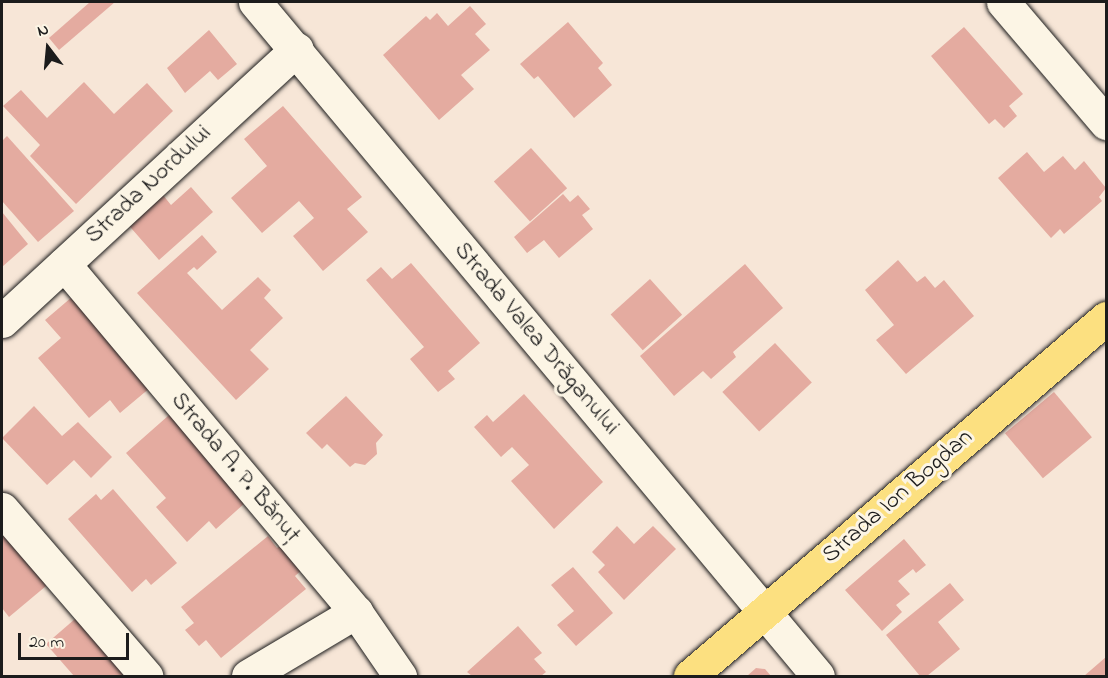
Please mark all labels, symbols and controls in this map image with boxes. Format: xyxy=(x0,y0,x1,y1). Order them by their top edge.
north arrow xyxy=(18,18,78,78)
text: N xyxy=(35,18,52,44)
street label: Strada Nordului xyxy=(80,119,218,251)
street label: Strada Valea Drăganului xyxy=(447,237,625,441)
street label: Strada A. P. Bănuț xyxy=(164,387,306,549)
street label: Strada Ion Bogdan xyxy=(817,424,979,570)
scale bar xyxy=(21,621,132,659)
text: 20 m xyxy=(29,630,64,656)

